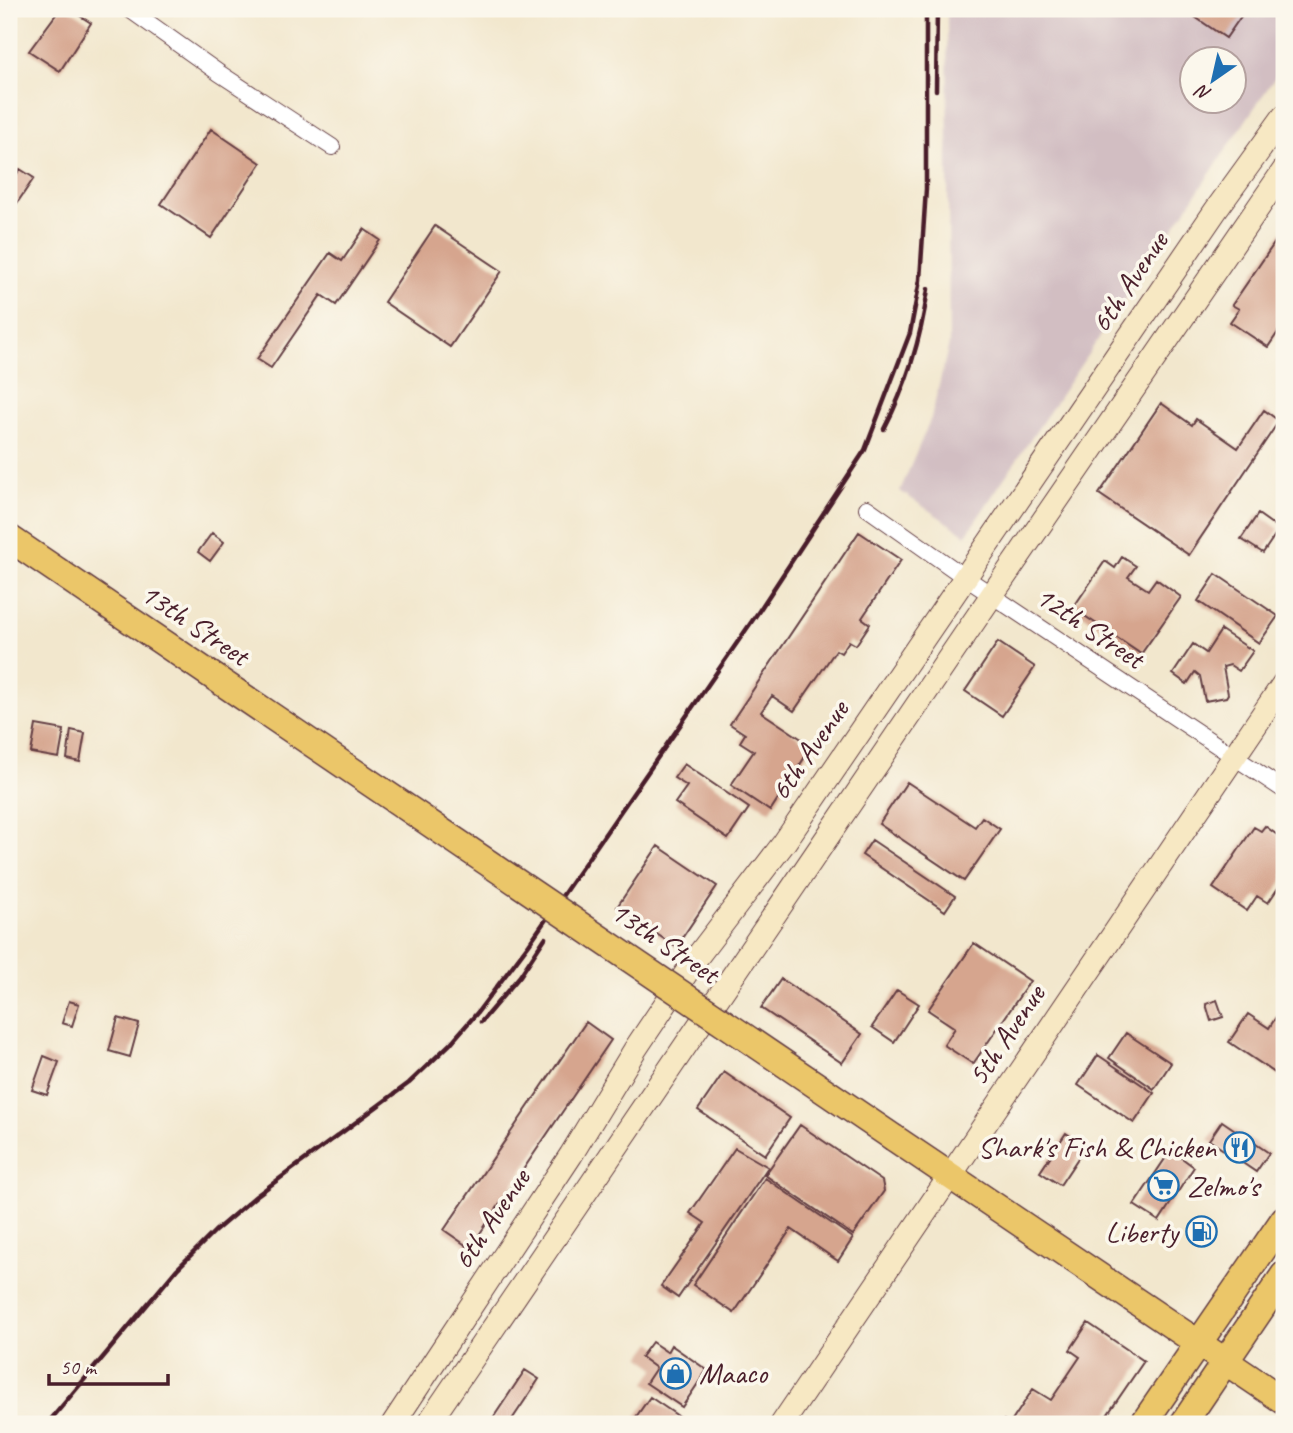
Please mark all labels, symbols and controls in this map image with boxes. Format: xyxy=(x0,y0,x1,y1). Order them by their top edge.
north arrow xyxy=(1178,46,1248,116)
text: N xyxy=(1190,78,1216,107)
street label: 6th Avenue xyxy=(1082,223,1178,340)
street label: 13th Street xyxy=(134,574,259,676)
street label: 12th Street xyxy=(1029,577,1154,679)
street label: 6th Avenue xyxy=(761,691,858,807)
street label: 13th Street xyxy=(604,892,729,994)
street label: 5th Avenue xyxy=(959,976,1055,1093)
place label: Shark's Fish & Chicken xyxy=(978,1128,1217,1166)
restaurant icon: Shark's Fish & Chicken xyxy=(1222,1130,1256,1164)
street label: 6th Avenue xyxy=(444,1160,540,1277)
place label: Zelmo's xyxy=(1187,1167,1262,1205)
supermarket icon: Zelmo's xyxy=(1147,1169,1181,1203)
place label: Liberty xyxy=(1106,1213,1181,1251)
fuel station icon: Liberty xyxy=(1184,1215,1218,1249)
scale bar xyxy=(49,1342,168,1386)
text: 50 m xyxy=(60,1354,98,1380)
place label: Maaco xyxy=(699,1354,768,1392)
shop icon: Maaco xyxy=(659,1356,693,1390)

